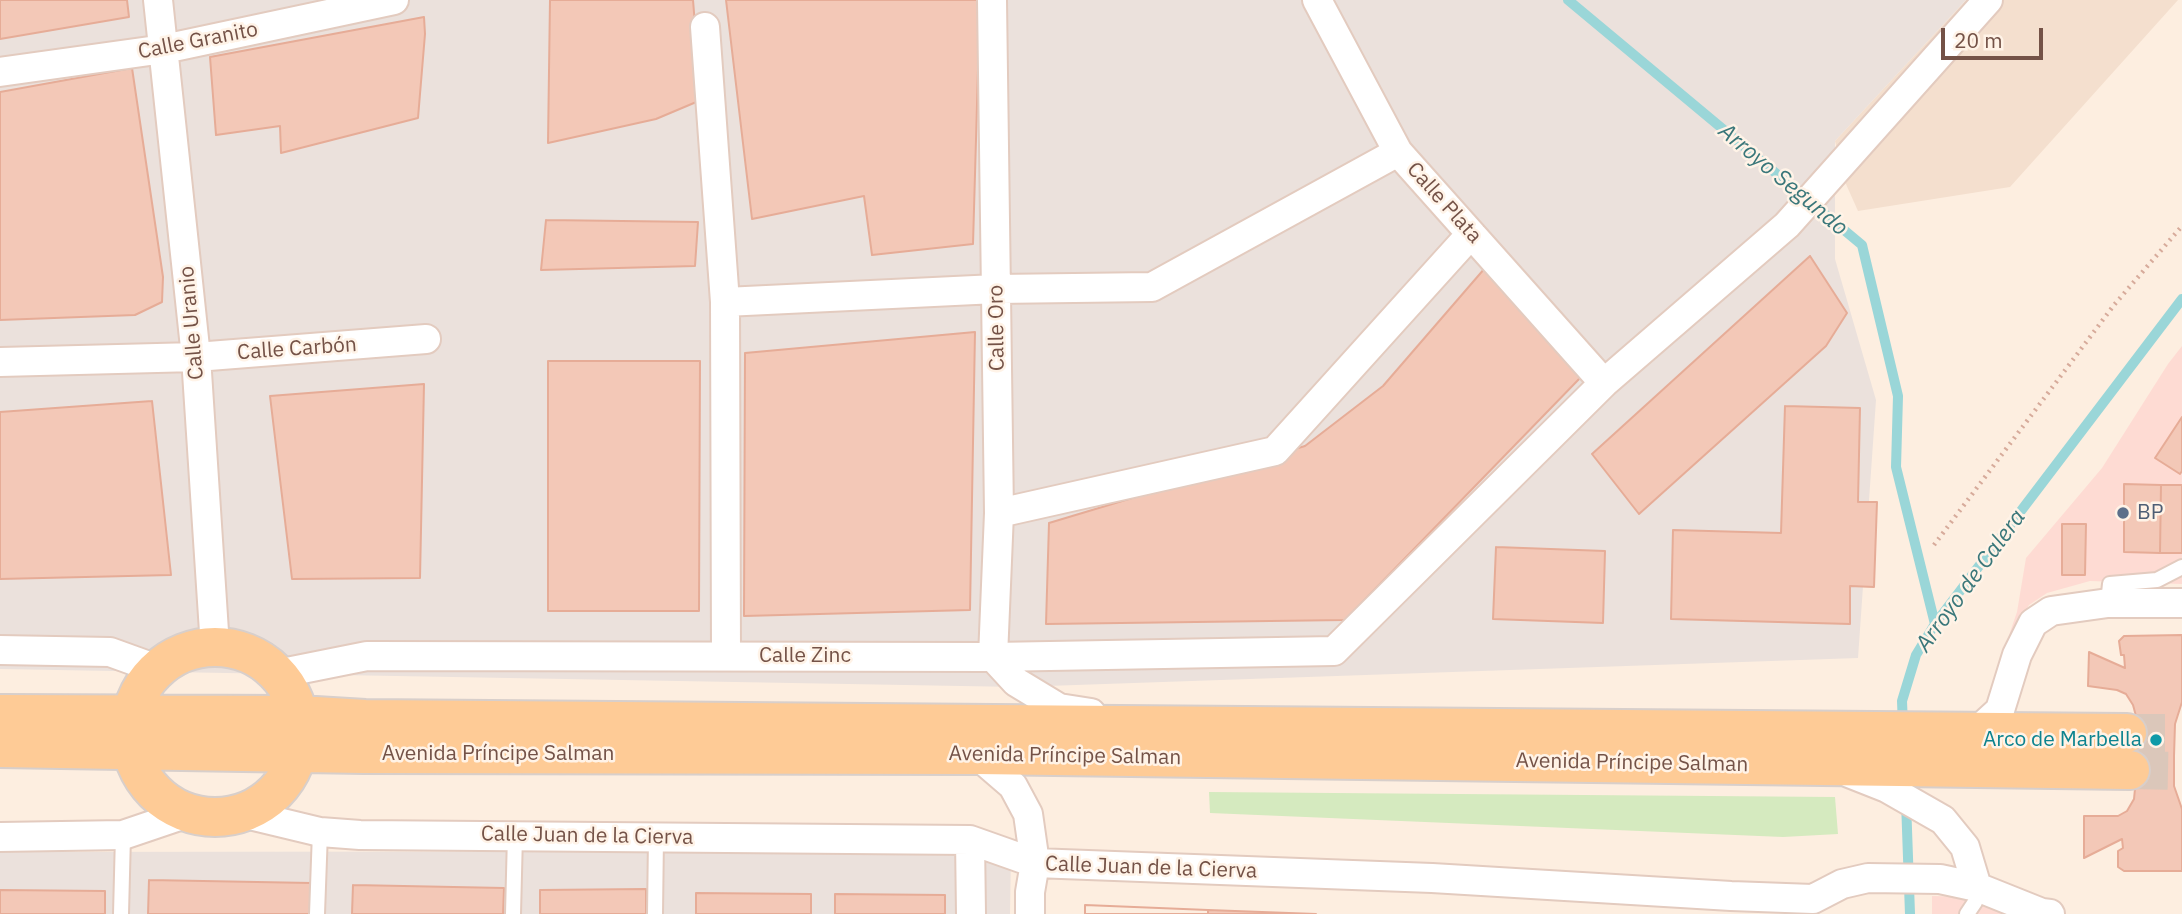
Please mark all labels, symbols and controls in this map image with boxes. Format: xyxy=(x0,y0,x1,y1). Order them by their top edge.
scale bar xyxy=(1944,14,2046,58)
street label: Calle Granito xyxy=(136,17,260,65)
text: 20 m xyxy=(1954,26,2003,54)
water label: Arroyo Segundo xyxy=(1713,118,1853,242)
street label: Calle Plata xyxy=(1401,157,1487,249)
street label: Calle Uranio xyxy=(174,265,210,381)
street label: Calle Oro xyxy=(984,285,1010,371)
street label: Calle Carbón xyxy=(236,332,358,366)
place label: BP xyxy=(2137,500,2163,526)
water label: Arroyo de Calera xyxy=(1910,504,2032,658)
marker: BP xyxy=(2115,505,2131,521)
street label: Calle Zinc xyxy=(759,643,851,669)
place label: Arco de Marbella xyxy=(1983,727,2142,753)
marker: Arco de Marbella xyxy=(2148,732,2164,748)
street label: Avenida Príncipe Salman xyxy=(382,741,614,767)
street label: Avenida Príncipe Salman xyxy=(948,741,1182,771)
street label: Avenida Príncipe Salman xyxy=(1515,748,1749,778)
street label: Calle Juan de la Cierva xyxy=(481,822,693,850)
street label: Calle Juan de la Cierva xyxy=(1044,852,1258,884)

